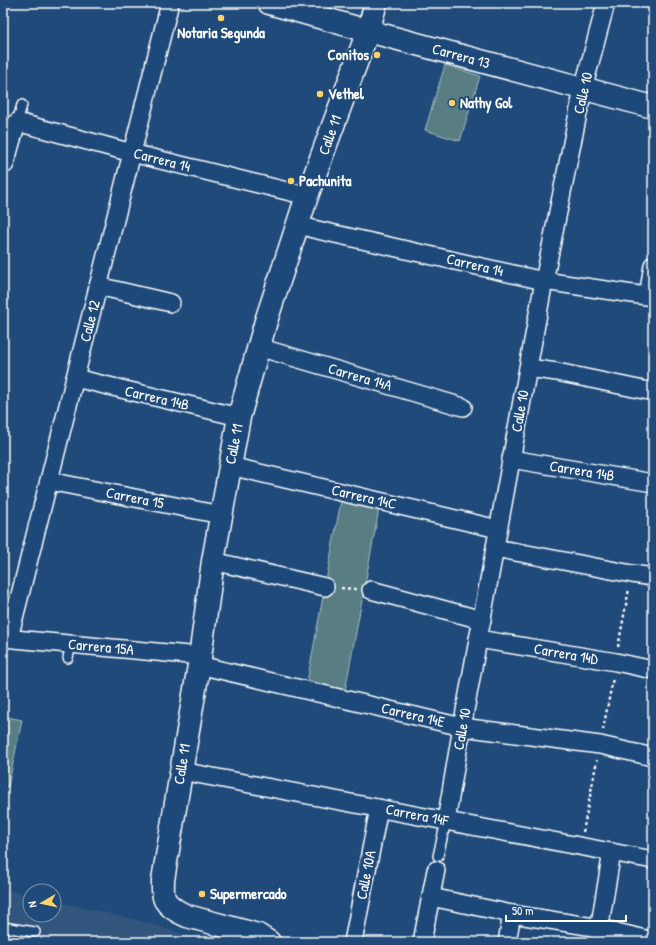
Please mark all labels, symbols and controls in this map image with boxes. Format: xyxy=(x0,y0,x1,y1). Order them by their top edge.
marker: Notaria Segunda xyxy=(216,13,226,23)
place label: Notaria Segunda xyxy=(177,22,265,44)
street label: Carrera 13 xyxy=(430,38,493,73)
place label: Conitos xyxy=(328,44,369,65)
marker: Conitos xyxy=(372,50,382,60)
street label: Calle 10 xyxy=(568,70,598,116)
place label: Vethel xyxy=(328,83,365,104)
marker: Vethel xyxy=(315,89,325,99)
place label: Nathy Gol xyxy=(460,92,513,114)
marker: Nathy Gol xyxy=(447,98,457,108)
street label: Calle 11 xyxy=(313,112,346,158)
street label: Carrera 14 xyxy=(132,142,193,177)
place label: Pachunita xyxy=(299,170,352,191)
marker: Pachunita xyxy=(286,176,296,186)
street label: Carrera 14 xyxy=(445,248,506,281)
street label: Calle 12 xyxy=(74,298,105,344)
street label: Carrera 14A xyxy=(326,357,395,396)
street label: Carrera 14B xyxy=(123,380,191,415)
street label: Calle 10 xyxy=(506,388,534,433)
street label: Calle 11 xyxy=(219,422,248,466)
street label: Carrera 14B xyxy=(548,455,616,486)
street label: Carrera 14C xyxy=(330,479,399,514)
street label: Carrera 15 xyxy=(104,482,166,514)
street label: Carrera 15A xyxy=(67,633,135,660)
street label: Carrera 14D xyxy=(532,638,601,670)
street label: Carrera 14E xyxy=(379,697,447,732)
street label: Calle 10 xyxy=(448,706,476,751)
street label: Calle 11 xyxy=(168,742,195,786)
street label: Carrera 14F xyxy=(384,798,451,831)
street label: Calle 10A xyxy=(350,848,381,901)
north arrow xyxy=(22,883,62,923)
place label: Supermercado xyxy=(210,883,287,905)
marker: Supermercado xyxy=(197,889,207,899)
scale bar xyxy=(506,897,626,923)
text: N xyxy=(25,900,39,909)
text: 50 m xyxy=(512,902,533,919)

